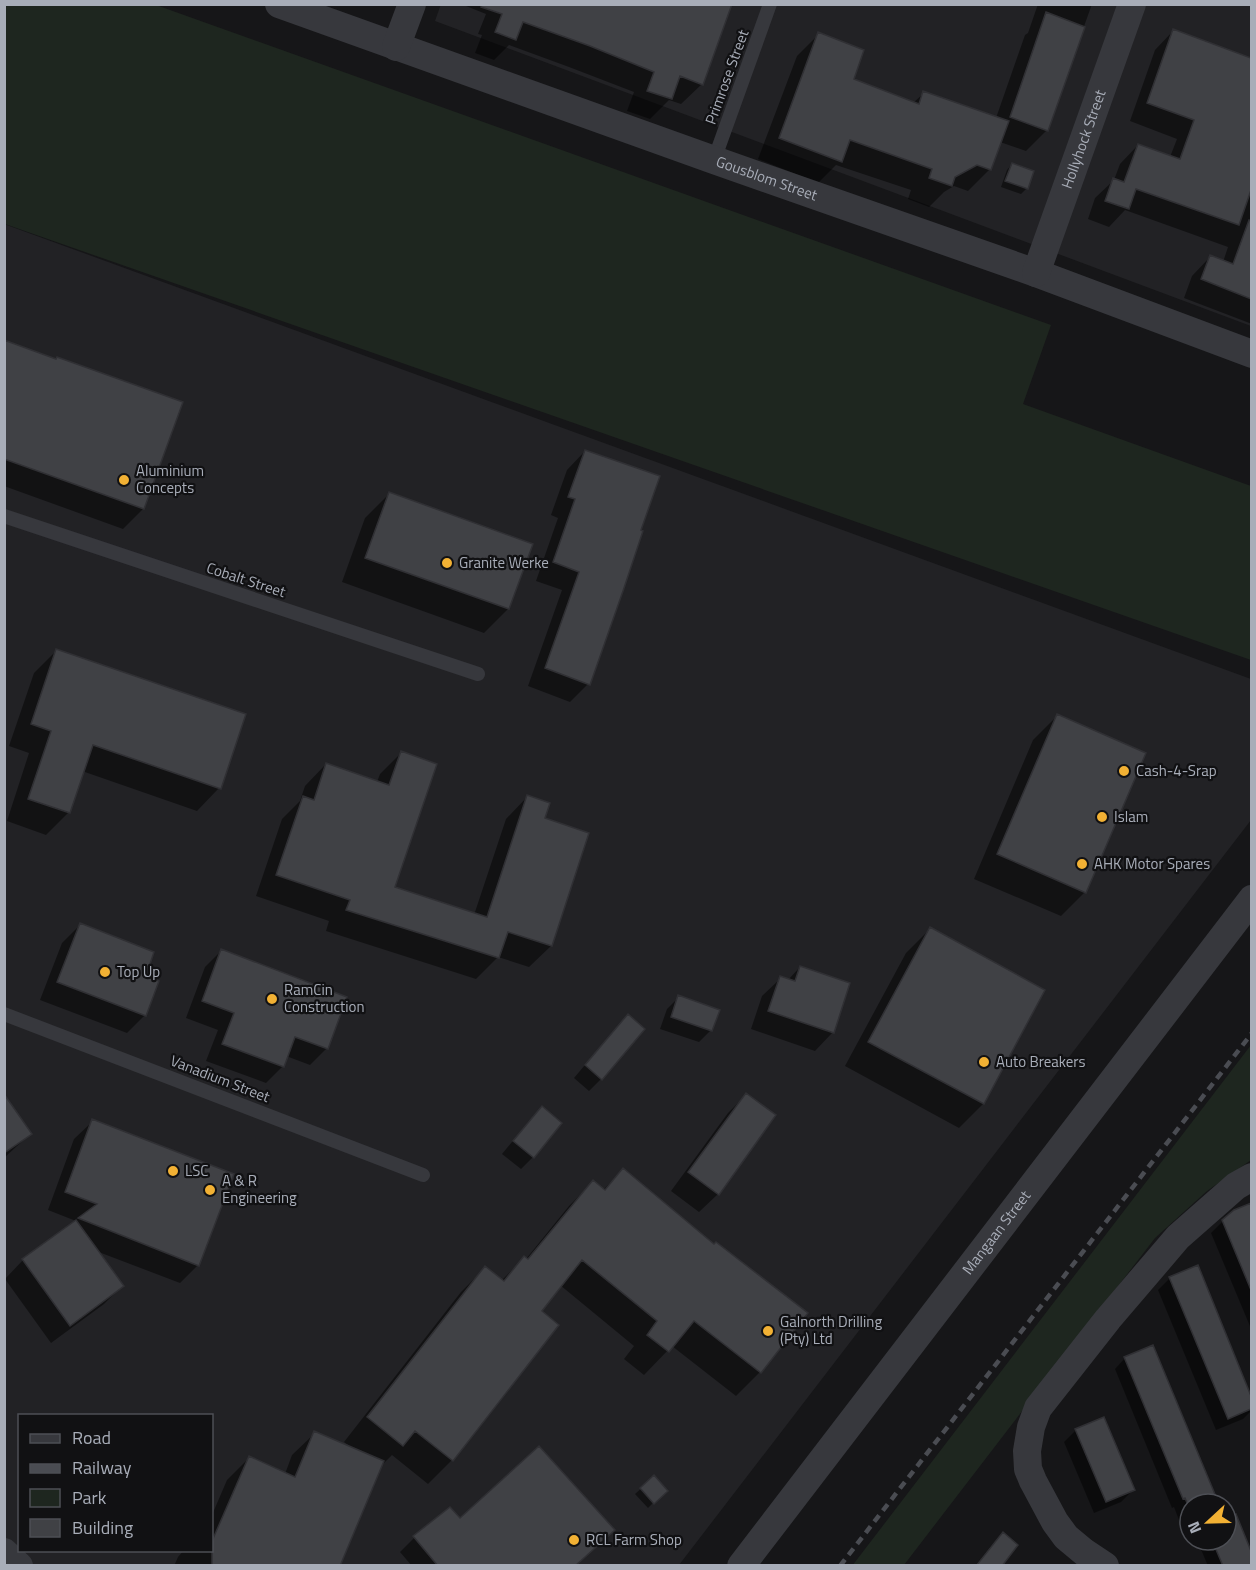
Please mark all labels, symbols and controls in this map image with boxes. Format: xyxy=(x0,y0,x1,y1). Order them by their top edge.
street label: Primrose Street xyxy=(699,26,755,127)
street label: Hollyhock Street xyxy=(1055,86,1112,192)
street label: Gousblom Street xyxy=(713,150,821,207)
place label: Aluminium Concepts xyxy=(136,459,204,499)
marker: Aluminium Concepts xyxy=(117,473,131,487)
place label: Granite Werke xyxy=(459,551,549,574)
street label: Cobalt Street xyxy=(204,556,289,603)
marker: Granite Werke xyxy=(440,556,454,570)
place label: Cash-4-Srap xyxy=(1136,759,1217,782)
marker: Cash-4-Srap xyxy=(1117,764,1131,778)
place label: Islam xyxy=(1114,805,1148,828)
marker: Islam xyxy=(1095,810,1109,824)
place label: AHK Motor Spares xyxy=(1094,852,1210,875)
marker: AHK Motor Spares xyxy=(1075,857,1089,871)
place label: Top Up xyxy=(117,960,160,983)
marker: Top Up xyxy=(98,965,112,979)
place label: RamCin Construction xyxy=(284,978,364,1018)
marker: RamCin Construction xyxy=(265,992,279,1006)
street label: Vanadium Street xyxy=(167,1049,274,1108)
place label: Auto Breakers xyxy=(996,1050,1086,1073)
marker: Auto Breakers xyxy=(977,1055,991,1069)
place label: LSC xyxy=(185,1159,208,1182)
marker: LSC xyxy=(166,1164,180,1178)
place label: A & R Engineering xyxy=(222,1169,297,1209)
marker: A & R Engineering xyxy=(203,1183,217,1197)
street label: Mangaan Street xyxy=(956,1185,1036,1279)
place label: Galnorth Drilling (Pty) Ltd xyxy=(780,1310,882,1350)
marker: Galnorth Drilling (Pty) Ltd xyxy=(761,1324,775,1338)
legend xyxy=(18,1414,213,1552)
text: Road xyxy=(72,1424,111,1451)
text: Railway xyxy=(72,1454,132,1481)
text: Park xyxy=(72,1484,107,1511)
north arrow xyxy=(1178,1492,1238,1552)
text: Building xyxy=(72,1514,133,1541)
text: N xyxy=(1181,1518,1207,1537)
place label: RCL Farm Shop xyxy=(586,1528,682,1551)
marker: RCL Farm Shop xyxy=(567,1533,581,1547)

